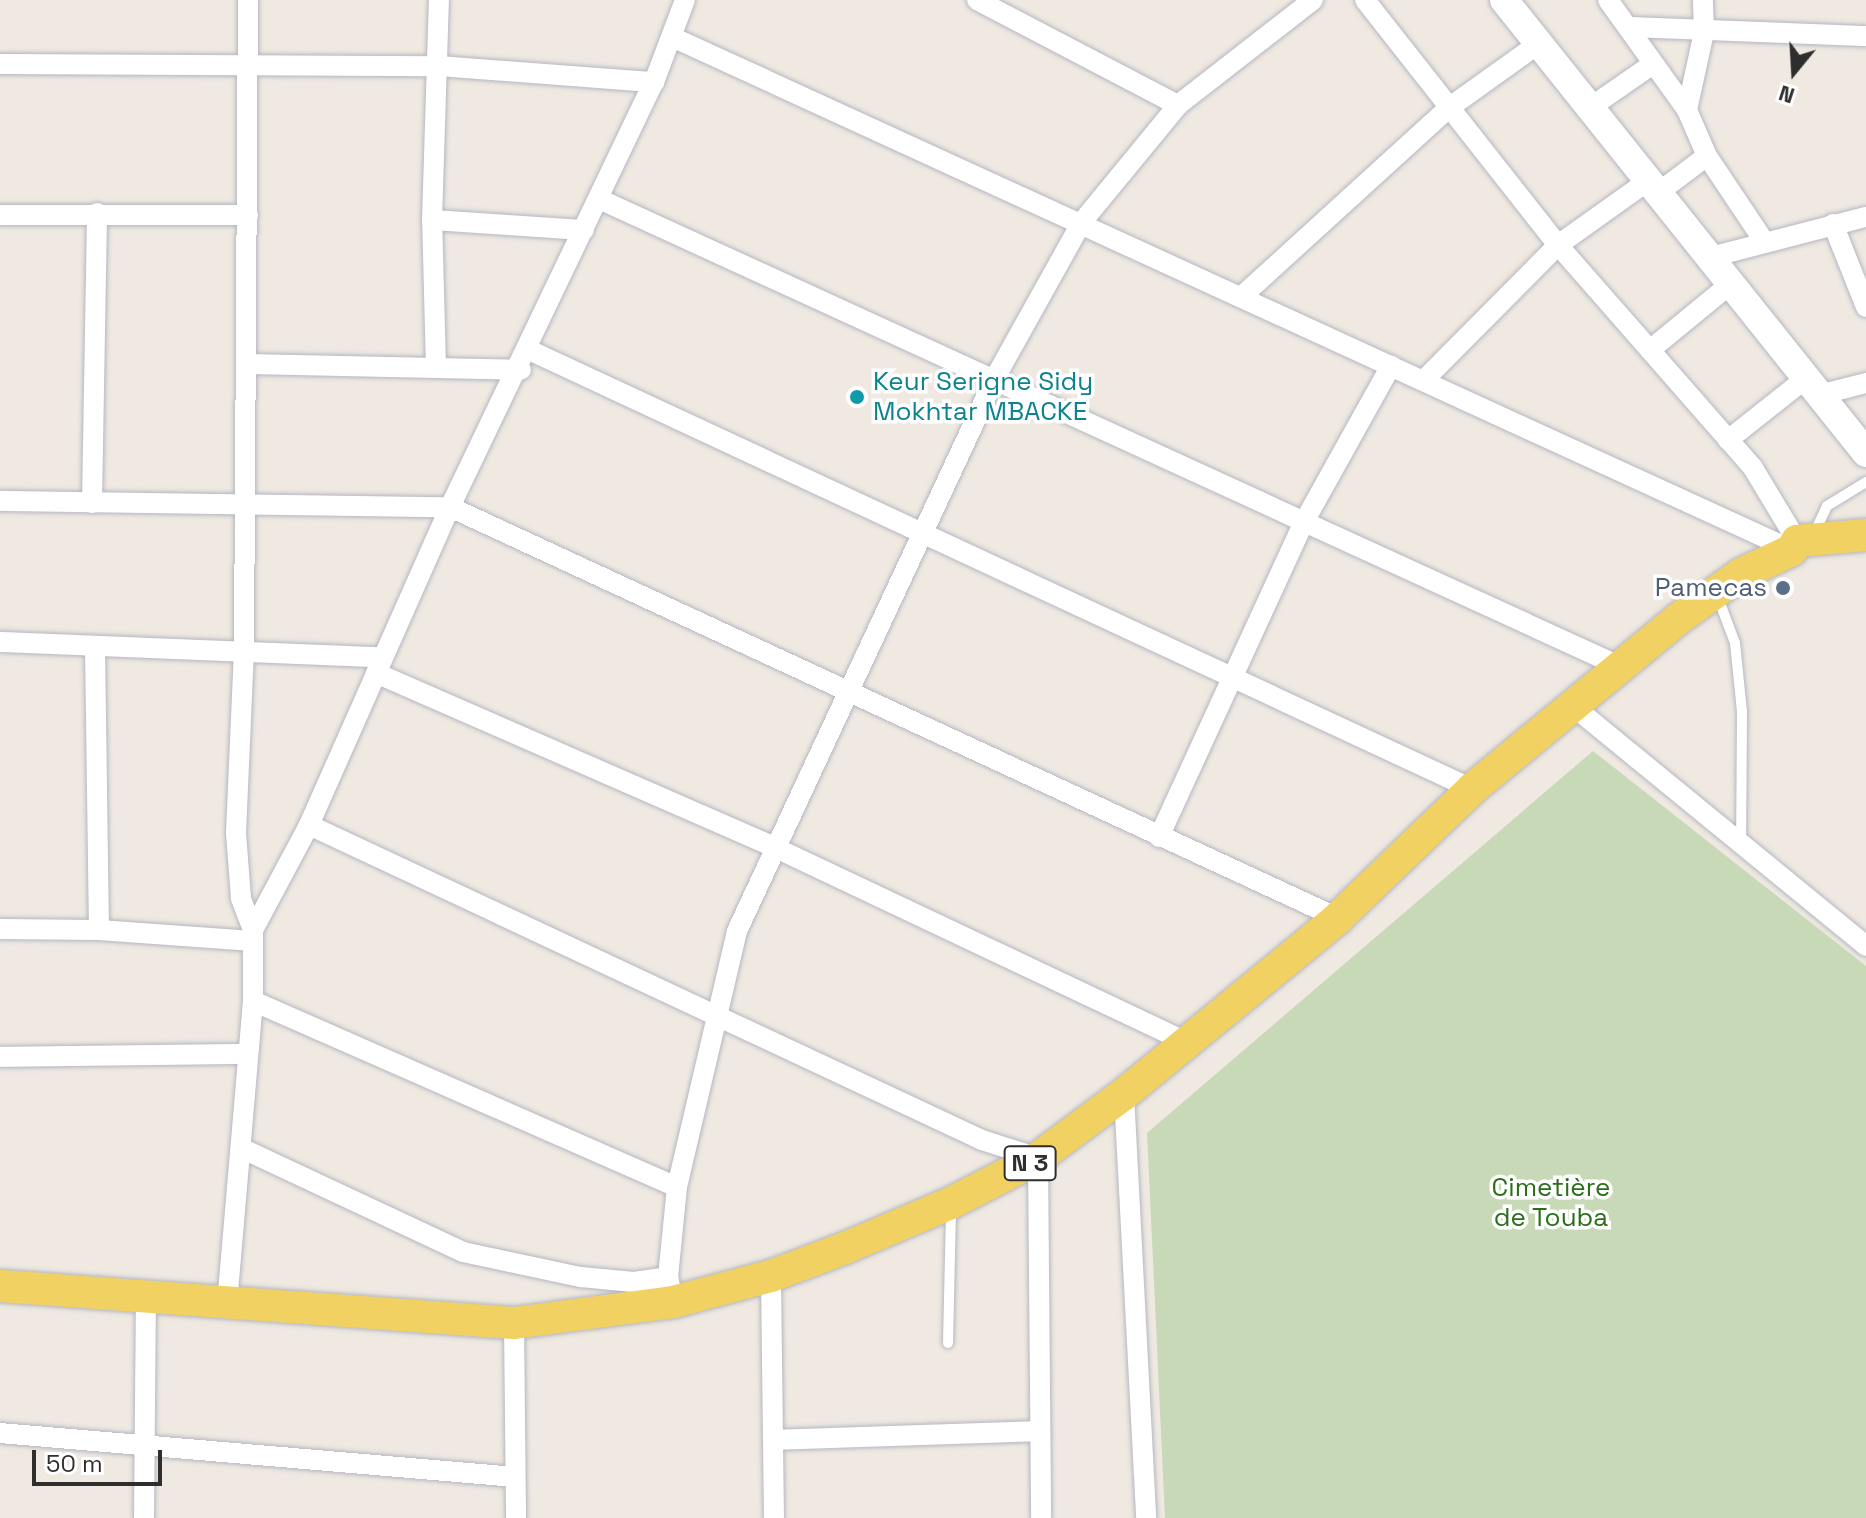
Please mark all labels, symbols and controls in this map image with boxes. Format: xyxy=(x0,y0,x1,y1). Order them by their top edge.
north arrow xyxy=(1754,32,1834,112)
text: N xyxy=(1775,79,1798,110)
place label: Keur Serigne Sidy Mokhtar MBACKE xyxy=(873,366,1093,428)
marker: Keur Serigne Sidy Mokhtar MBACKE xyxy=(848,388,866,406)
place label: Pamecas xyxy=(1655,572,1767,604)
marker: Pamecas xyxy=(1774,579,1792,597)
road number: N 3 xyxy=(1002,1143,1058,1183)
park label: Cimetière de Touba xyxy=(1492,1172,1610,1234)
scale bar xyxy=(36,1434,166,1484)
text: 50 m xyxy=(46,1448,103,1479)

